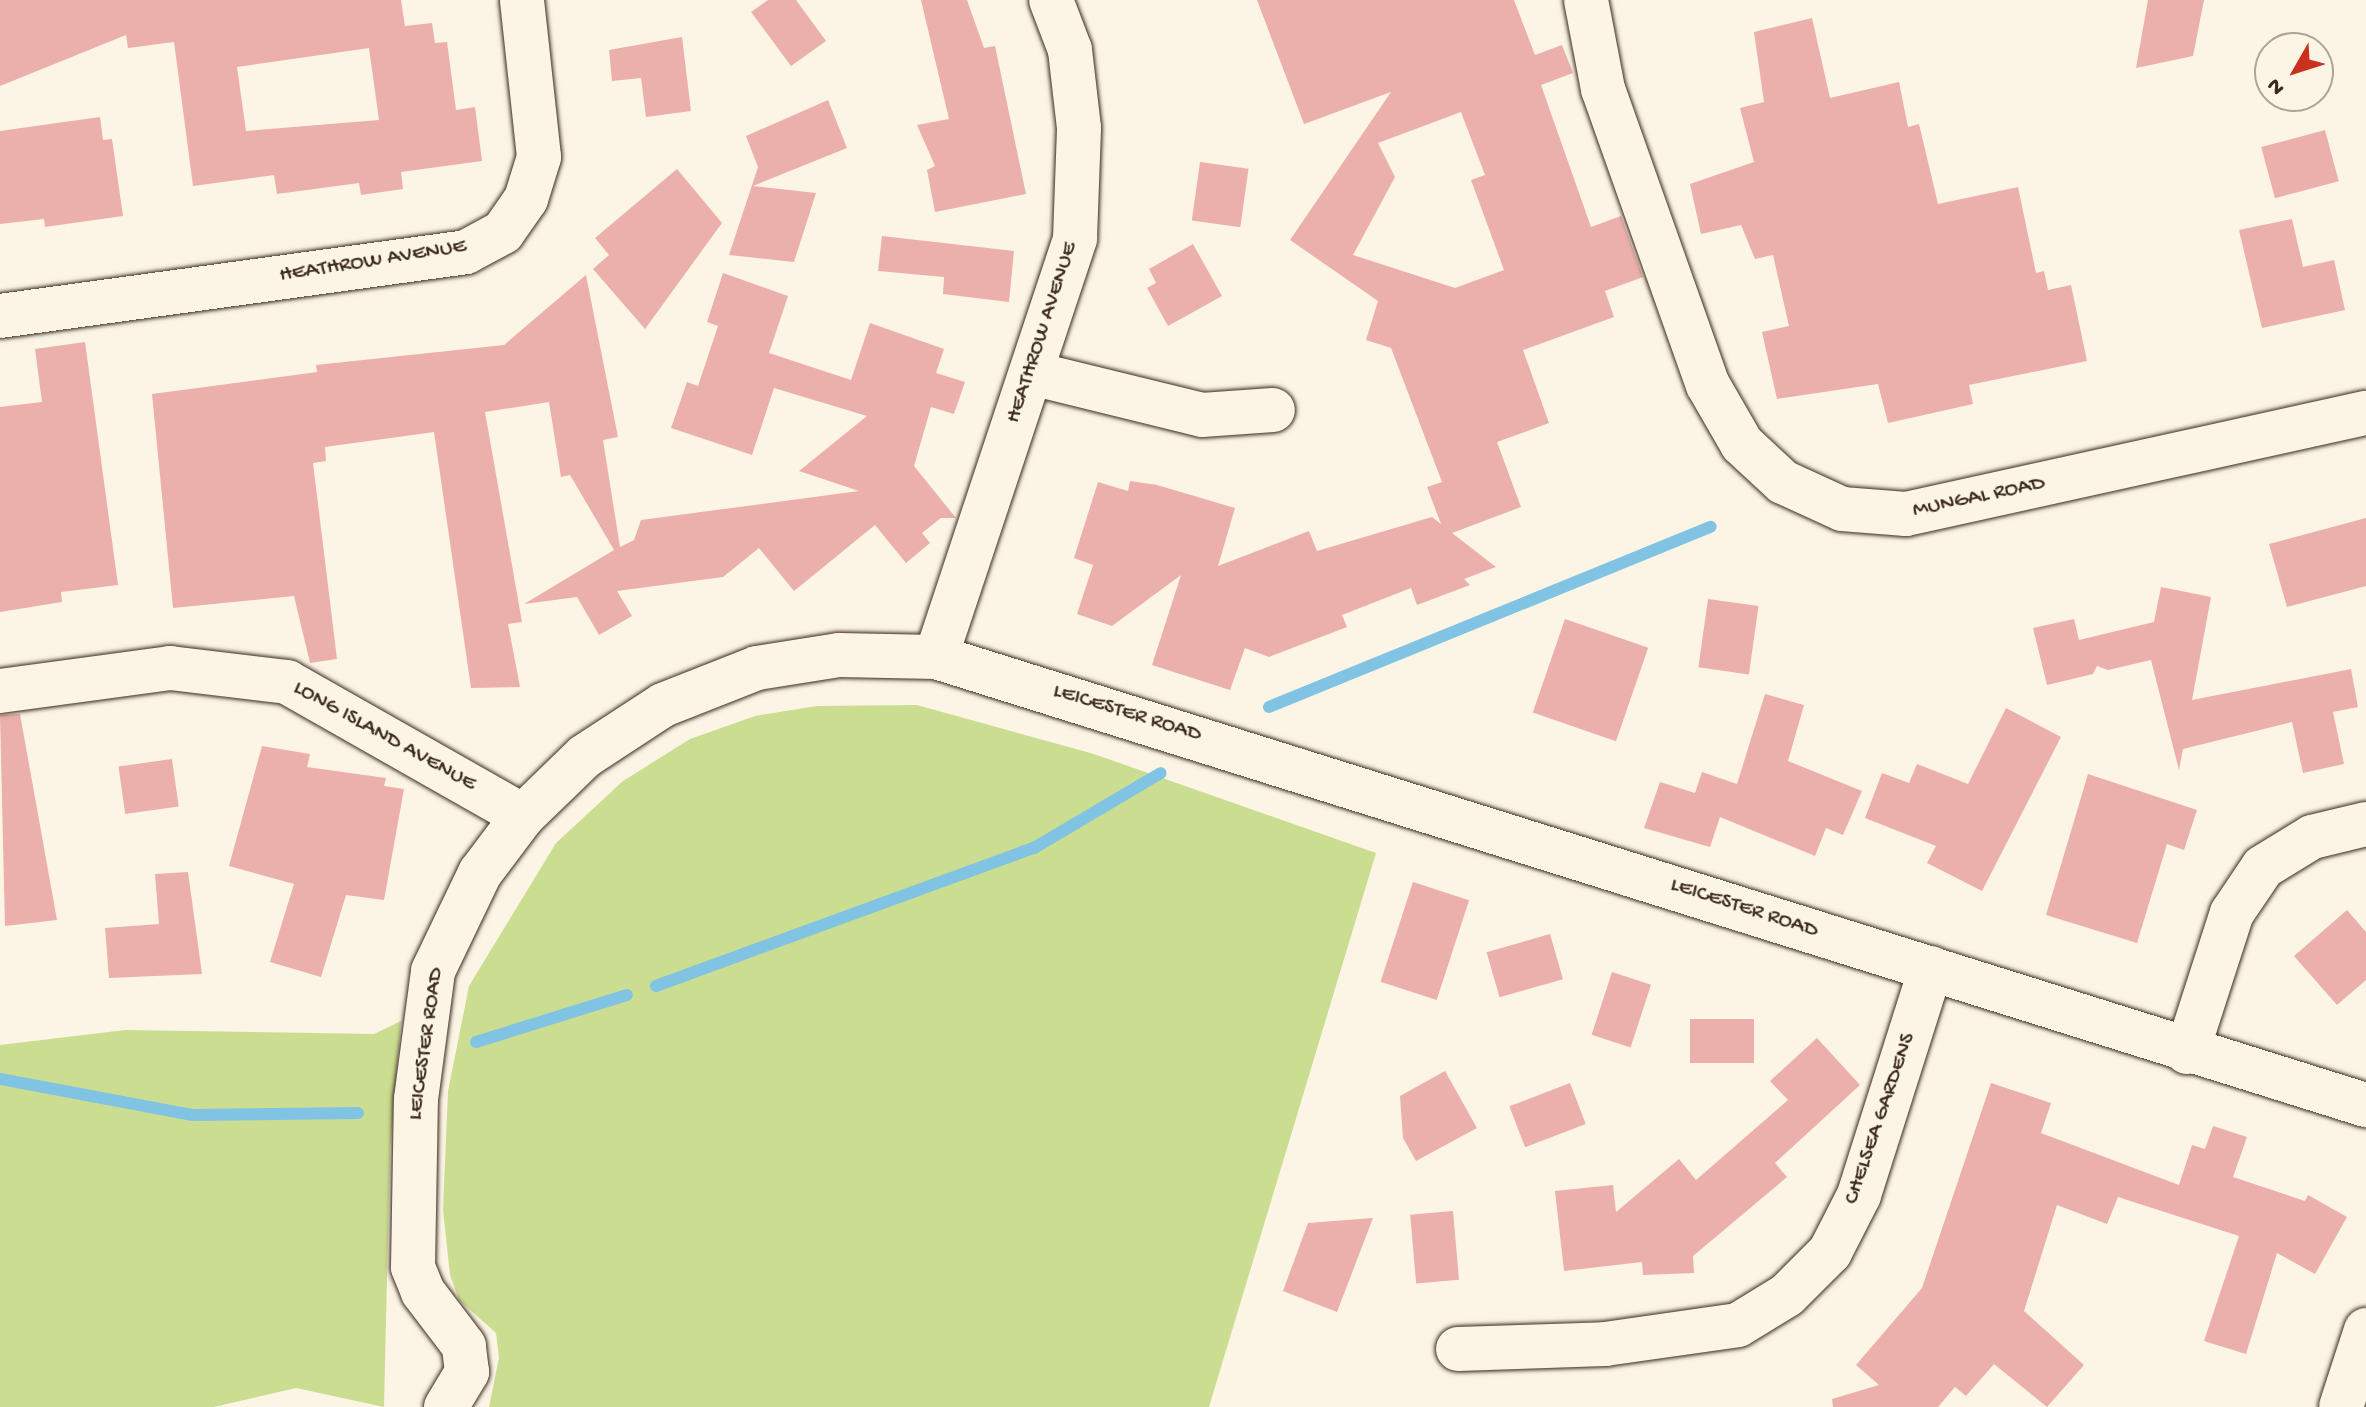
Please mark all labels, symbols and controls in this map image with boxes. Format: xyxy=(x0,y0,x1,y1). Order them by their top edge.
north arrow xyxy=(2254,32,2334,112)
text: N xyxy=(2262,72,2292,100)
street label: HEATHROW AVENUE xyxy=(278,234,468,290)
street label: HEATHROW AVENUE xyxy=(1001,239,1085,427)
street label: MUNGAL ROAD xyxy=(1910,471,2048,525)
street label: LONG ISLAND AVENUE xyxy=(288,676,480,798)
street label: LEICESTER ROAD xyxy=(1050,679,1204,749)
street label: LEICESTER ROAD xyxy=(1667,873,1821,945)
street label: LEICESTER ROAD xyxy=(403,966,451,1122)
street label: CHELSEA GARDENS xyxy=(1839,1030,1923,1208)

